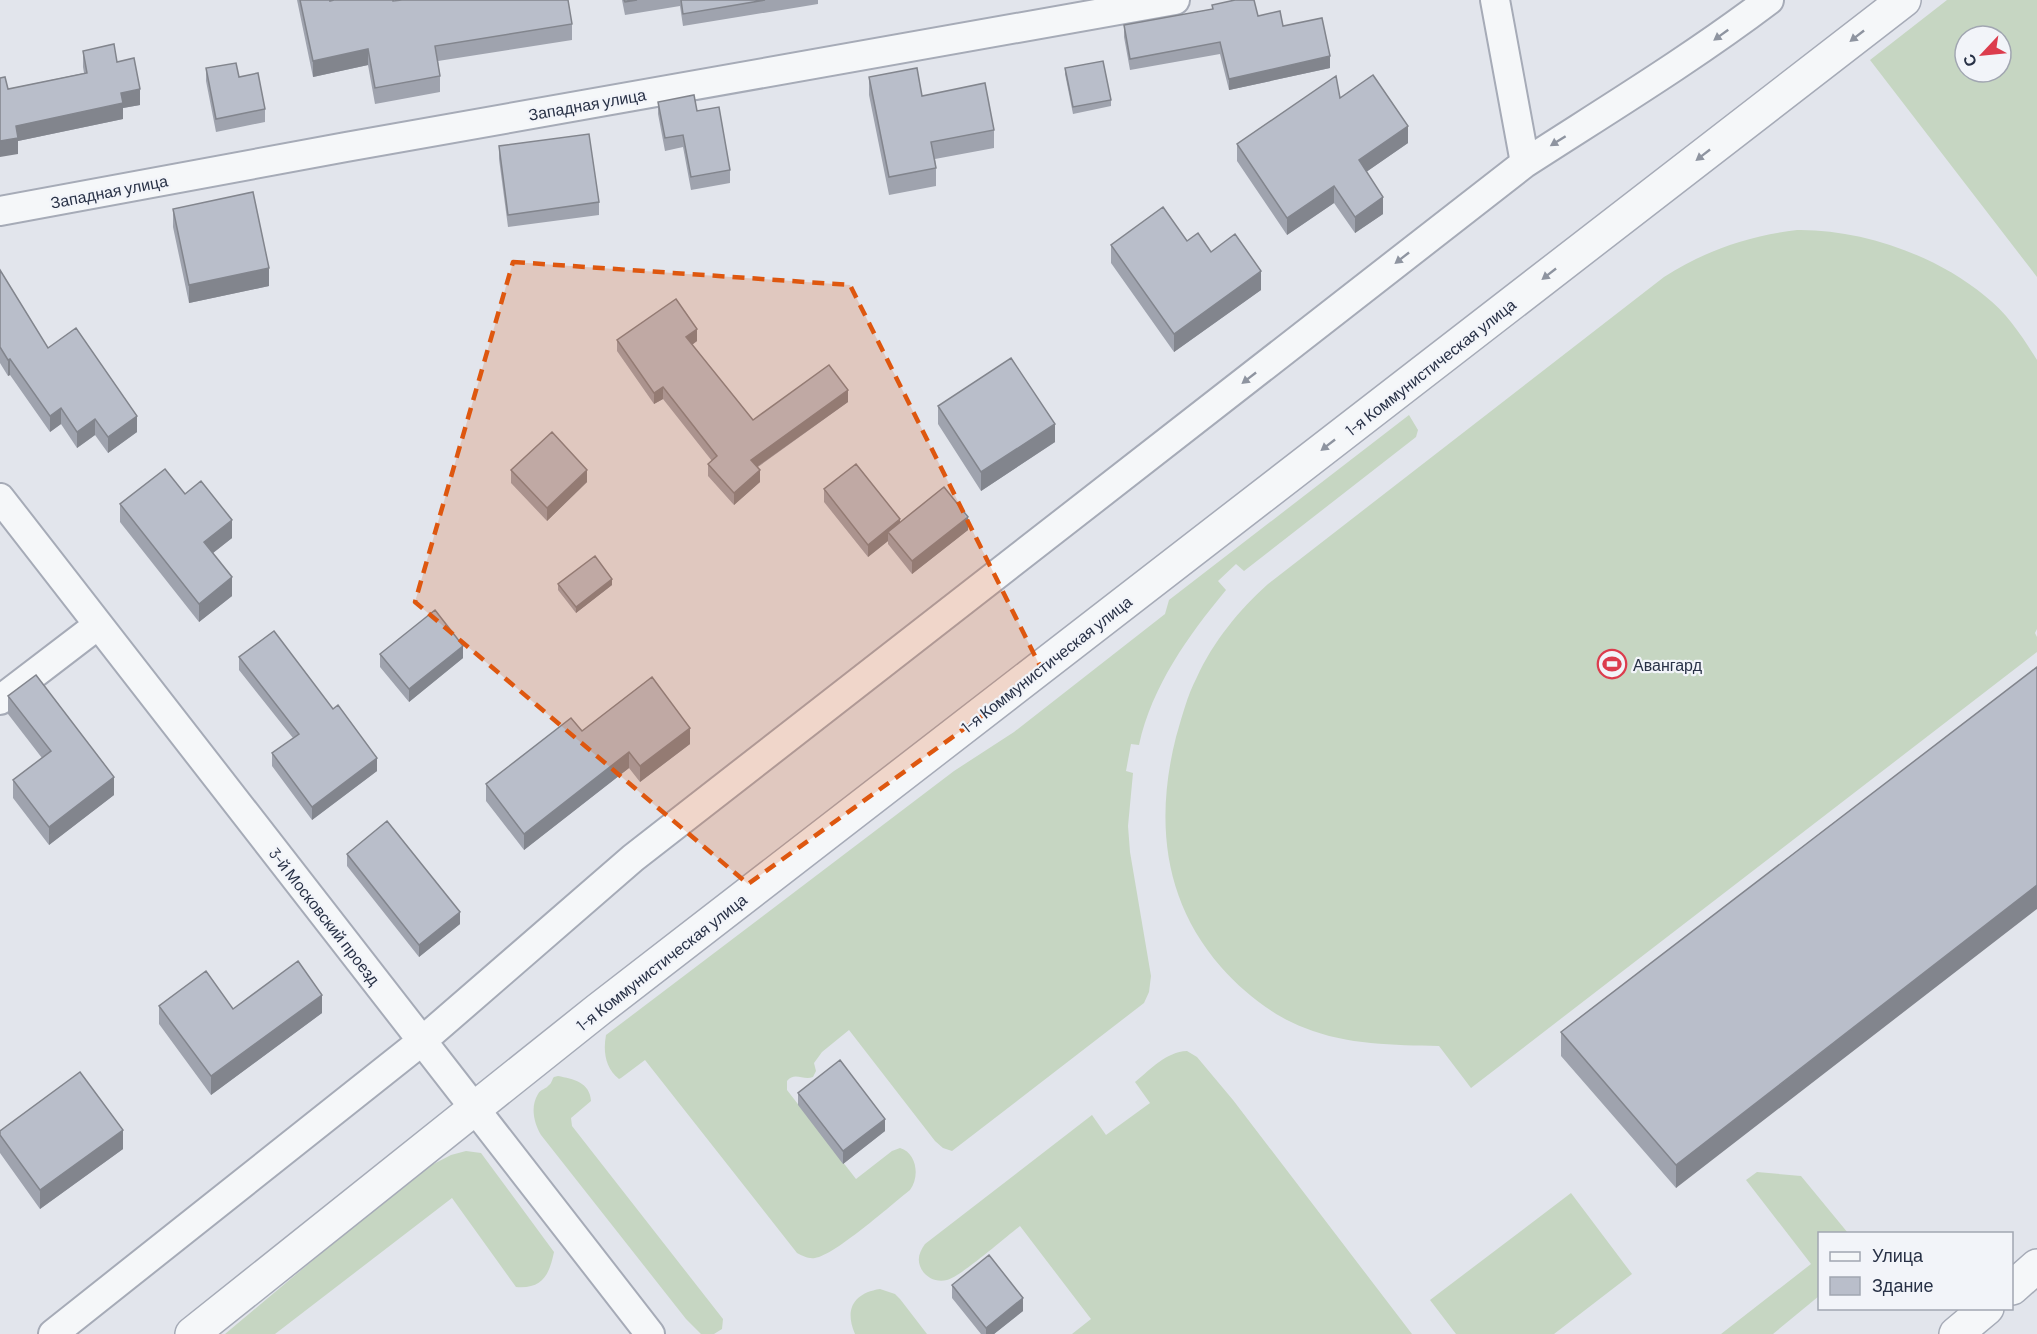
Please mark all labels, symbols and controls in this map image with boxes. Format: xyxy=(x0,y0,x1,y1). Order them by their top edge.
north arrow xyxy=(1953,24,2013,84)
one-way arrow xyxy=(1714,28,1729,40)
one-way arrow xyxy=(1850,29,1865,41)
text: С xyxy=(1958,51,1980,70)
street label: Западная улица xyxy=(527,84,647,124)
one-way arrow xyxy=(1550,136,1566,147)
one-way arrow xyxy=(1695,149,1711,162)
street label: Западная улица xyxy=(49,170,169,212)
one-way arrow xyxy=(1395,252,1410,264)
one-way arrow xyxy=(1541,268,1557,281)
street label: 1-я Коммунистическая улица xyxy=(1341,294,1519,440)
one-way arrow xyxy=(1241,372,1257,385)
one-way arrow xyxy=(1321,439,1336,451)
street label: 1-я Коммунистическая улица xyxy=(957,591,1135,737)
sports icon: Авангард xyxy=(1596,648,1628,680)
place label: Авангард xyxy=(1633,655,1703,674)
street label: 3-й Московский проезд xyxy=(266,844,385,989)
street label: 1-я Коммунистическая улица xyxy=(572,889,750,1035)
legend xyxy=(1818,1232,2013,1310)
text: Улица xyxy=(1872,1244,1924,1266)
text: Здание xyxy=(1872,1274,1933,1296)

